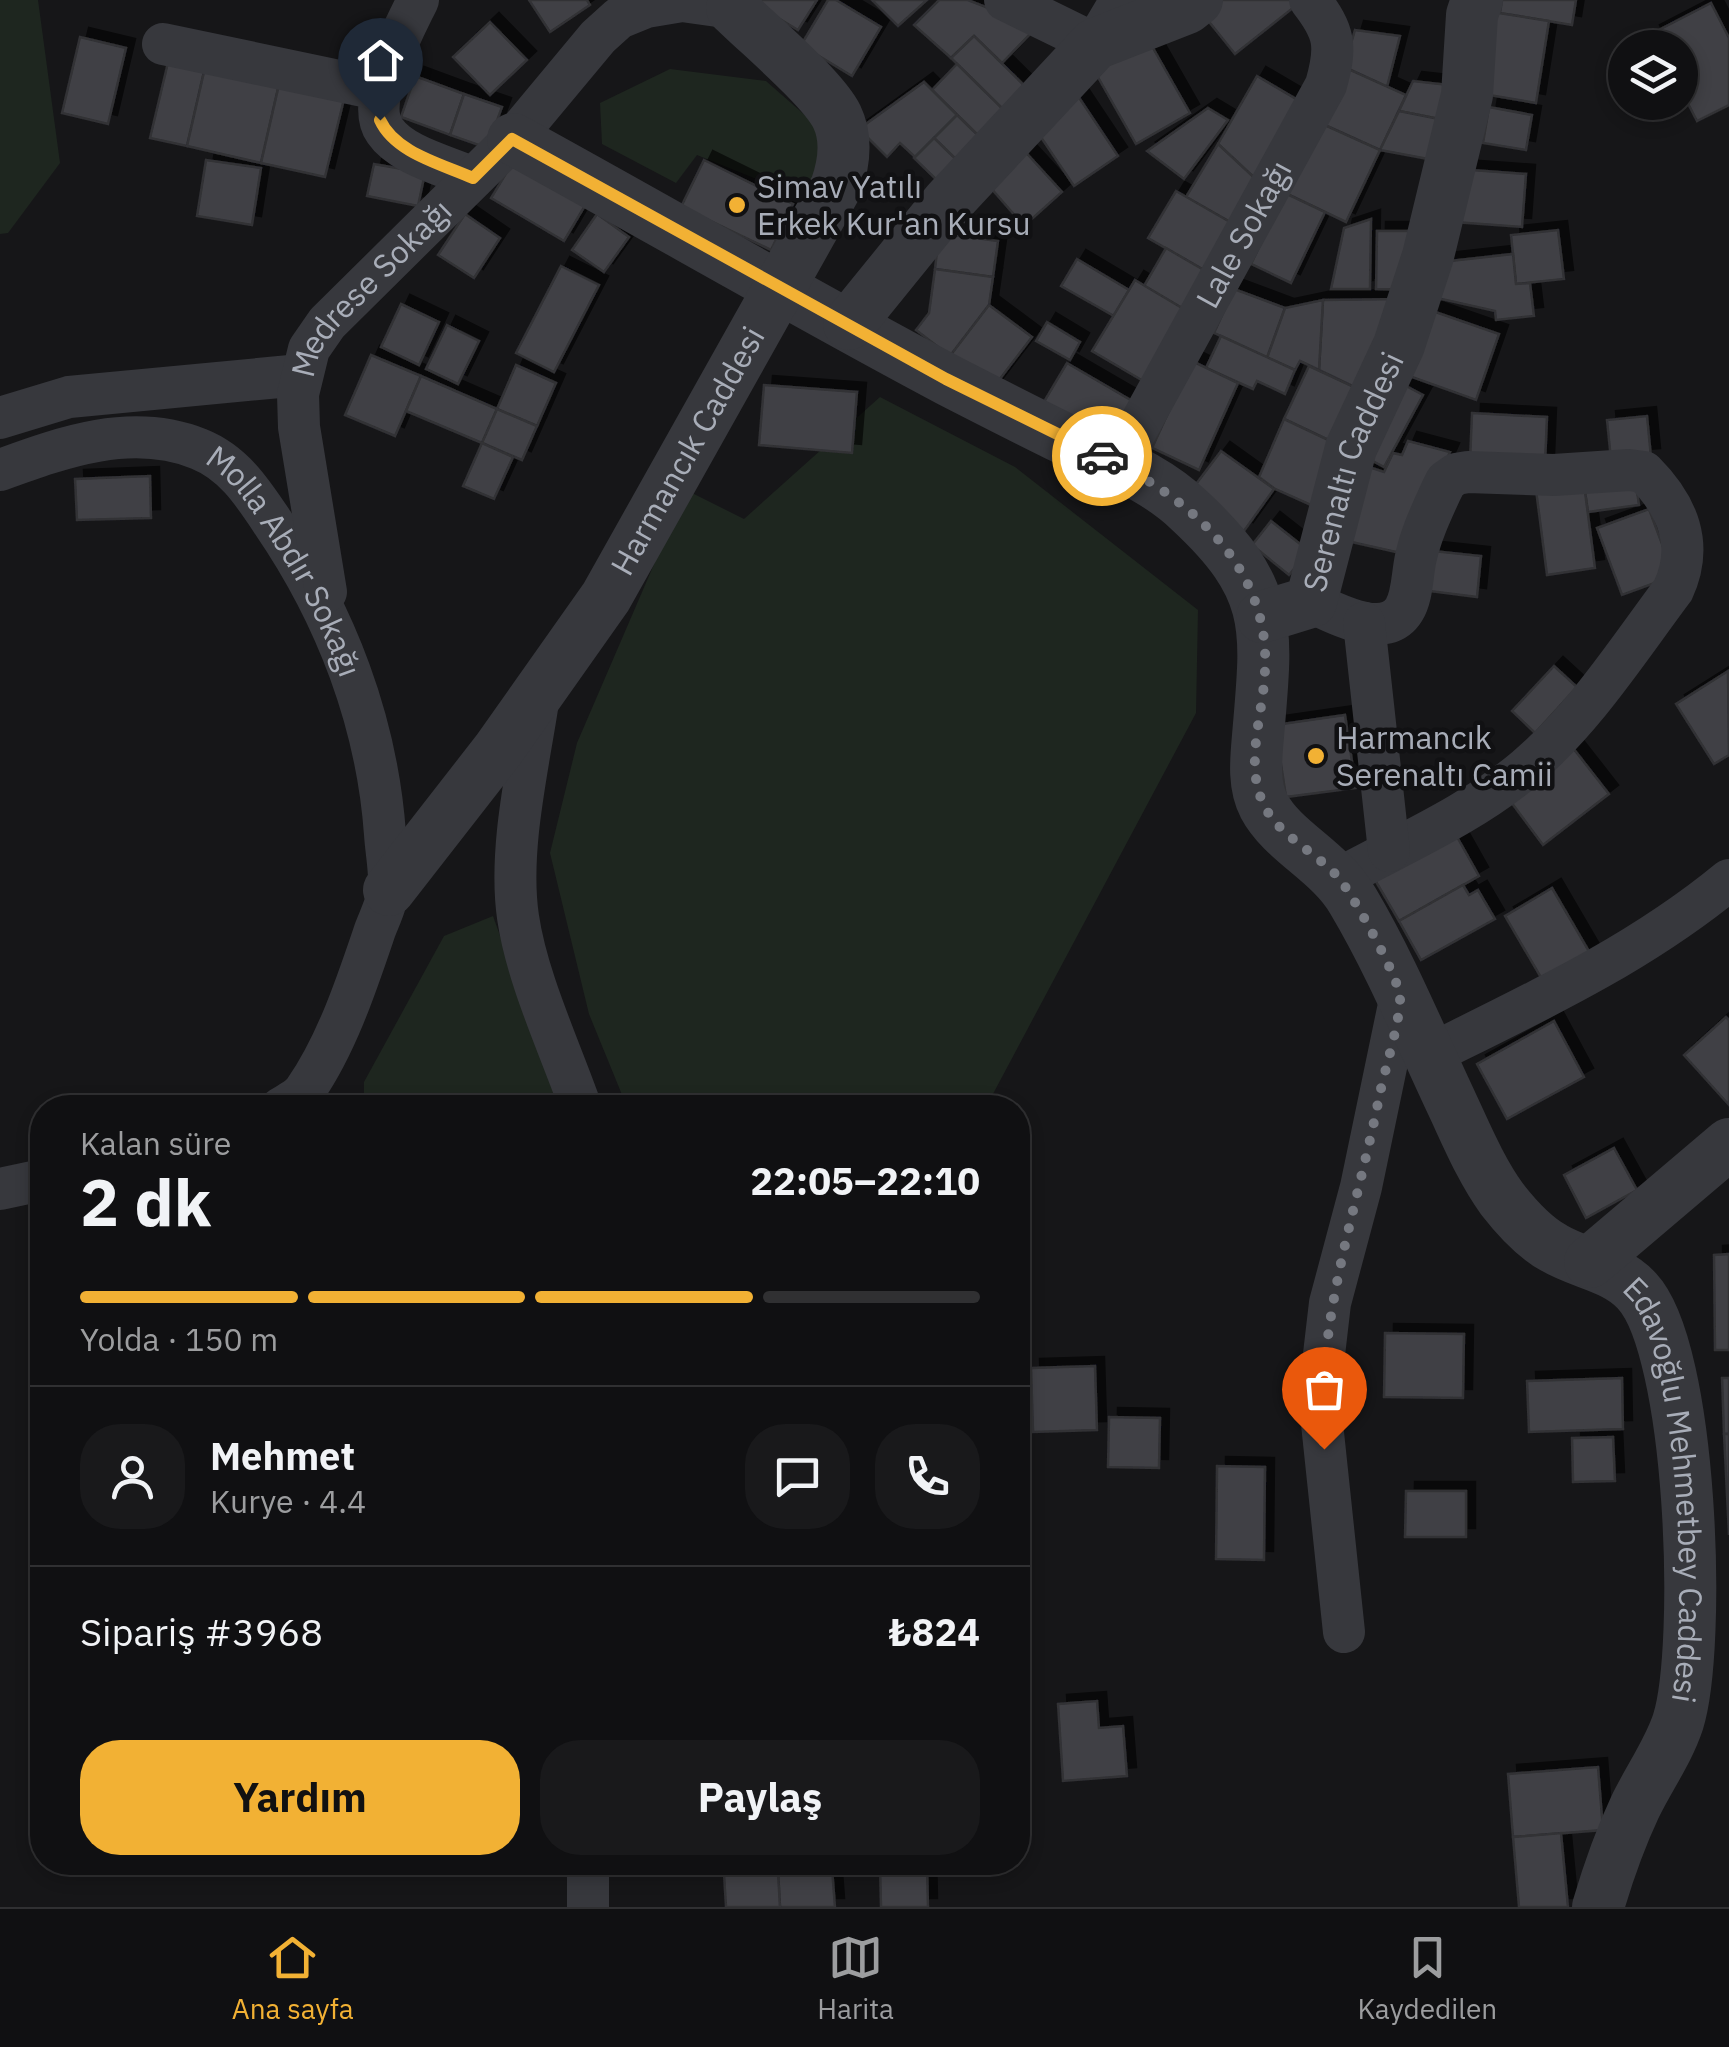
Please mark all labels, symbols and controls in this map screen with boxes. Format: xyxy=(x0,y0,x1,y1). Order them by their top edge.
pin xyxy=(338,18,423,121)
map controls xyxy=(1608,30,1698,120)
button: layers xyxy=(1608,30,1698,120)
icon: home xyxy=(353,33,408,88)
street label: Lale Sokağı xyxy=(1186,153,1301,315)
place label: Simav Yatılı Erkek Kur'an Kursu xyxy=(757,165,1031,244)
street label: Medrese Sokağı xyxy=(281,190,460,381)
marker: Simav Yatılı Erkek Kur'an Kursu xyxy=(726,194,748,216)
street label: Harmancık Caddesi xyxy=(601,319,773,582)
street label: Serenaltı Caddesi xyxy=(1293,345,1413,596)
courier xyxy=(1052,406,1152,506)
icon: car xyxy=(1075,429,1130,484)
street label: Molla Abdır Sokağı xyxy=(199,436,372,682)
place label: Harmancık Serenaltı Camii xyxy=(1336,716,1553,795)
marker: Harmancık Serenaltı Camii xyxy=(1305,745,1327,767)
text: Kalan süre xyxy=(80,1122,231,1164)
text: 22:05–22:10 xyxy=(750,1156,980,1205)
text: 2 dk xyxy=(80,1159,211,1244)
street label: Edavoğlu Mehmetbey Caddesi xyxy=(1615,1267,1712,1706)
text: Yolda · 150 m xyxy=(80,1318,278,1360)
pin xyxy=(1282,1347,1367,1450)
icon: bag xyxy=(1297,1362,1352,1417)
button: person xyxy=(80,1424,185,1529)
button: chat xyxy=(745,1424,850,1529)
button: phone xyxy=(875,1424,980,1529)
text: Mehmet xyxy=(210,1431,355,1480)
text: Kurye · 4.4 xyxy=(210,1480,366,1522)
text: Sipariş #3968 xyxy=(80,1607,323,1656)
text: ₺824 xyxy=(888,1607,980,1656)
button: Yardım xyxy=(80,1740,520,1855)
button: Paylaş xyxy=(540,1740,980,1855)
tab: Ana sayfa xyxy=(232,1930,354,2027)
tab: Harita xyxy=(817,1930,894,2027)
tab: Kaydedilen xyxy=(1358,1930,1497,2027)

